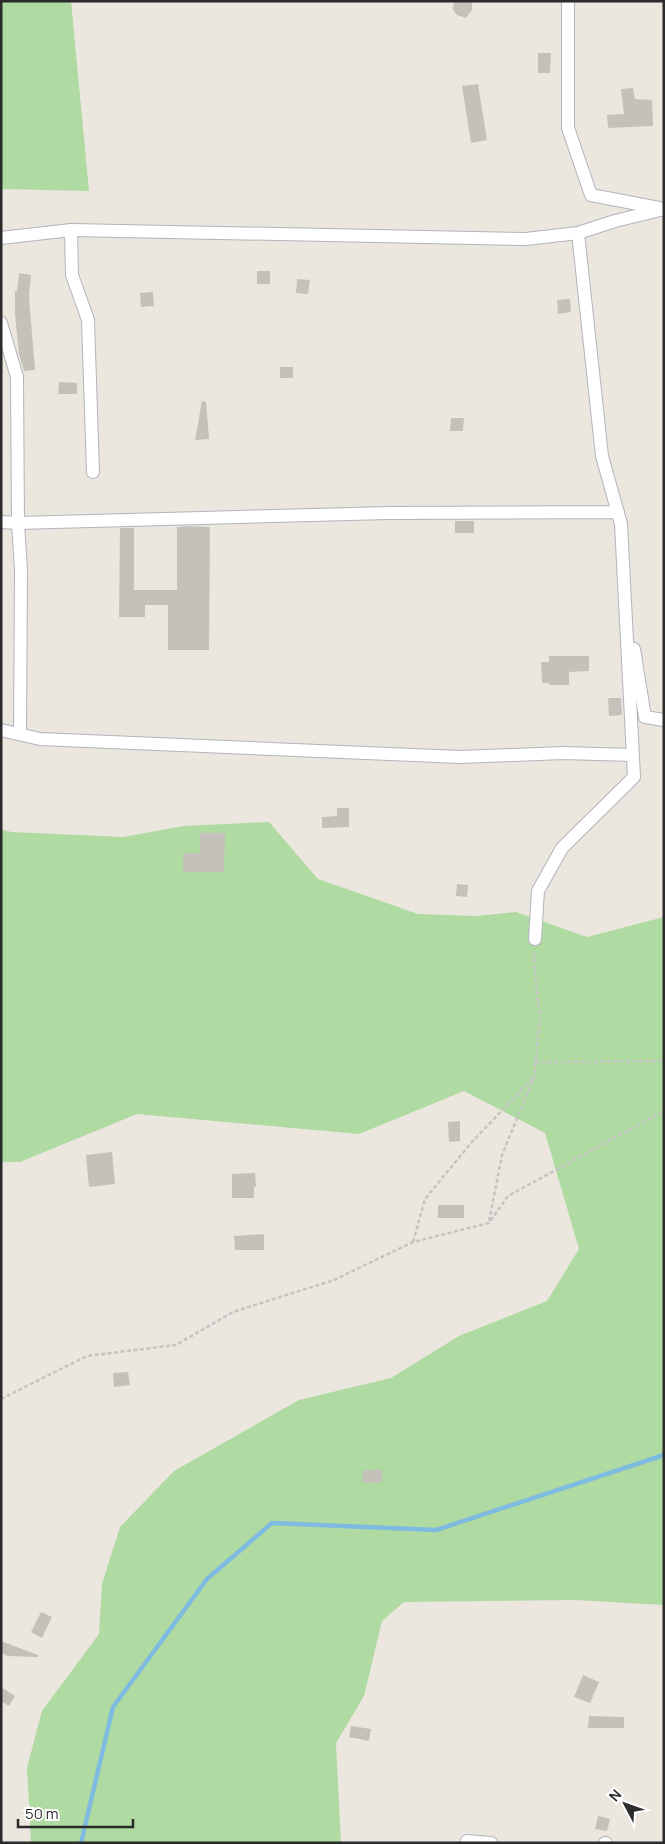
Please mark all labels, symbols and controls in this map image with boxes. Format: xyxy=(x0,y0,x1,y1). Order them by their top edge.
north arrow xyxy=(600,1779,650,1829)
text: N xyxy=(604,1785,625,1805)
scale bar xyxy=(18,1796,132,1828)
text: 50 m xyxy=(25,1803,59,1824)

